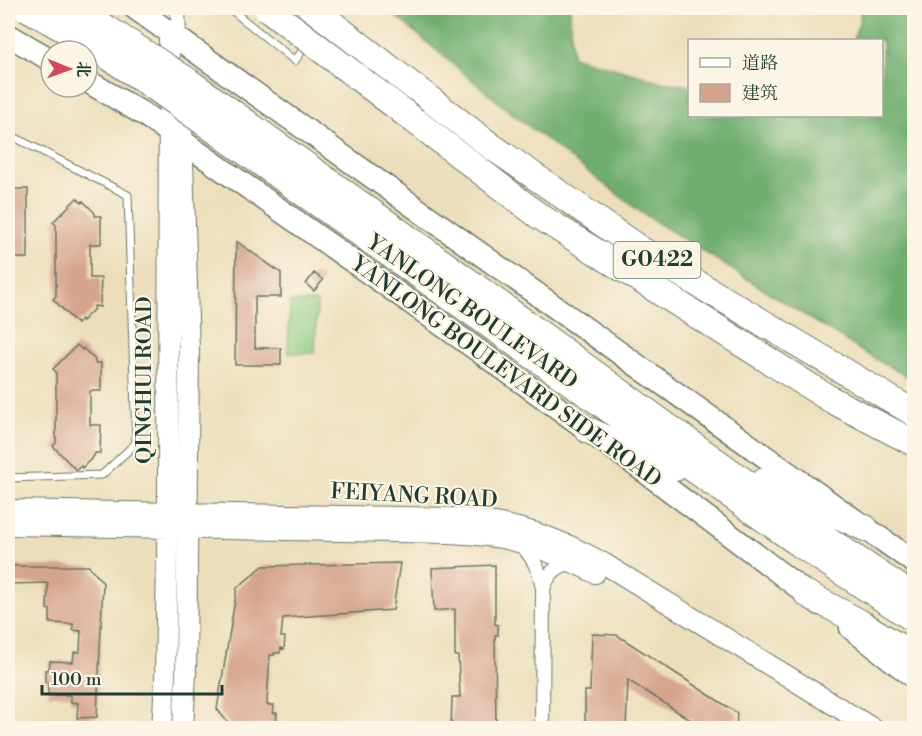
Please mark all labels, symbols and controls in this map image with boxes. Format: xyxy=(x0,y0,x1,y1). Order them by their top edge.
north arrow xyxy=(39,39,99,99)
legend xyxy=(688,39,883,117)
text: 道路 xyxy=(742,52,778,75)
text: 北 xyxy=(73,61,93,77)
text: 建筑 xyxy=(742,82,778,105)
street label: YANLONG BOULEVARD xyxy=(360,228,583,395)
road number: G0422 xyxy=(614,242,700,278)
street label: YANLONG BOULEVARD SIDE ROAD xyxy=(345,250,667,494)
street label: QINGHUI ROAD xyxy=(131,296,158,464)
street label: FEIYANG ROAD xyxy=(330,478,498,514)
scale bar xyxy=(42,658,222,696)
text: 100 m xyxy=(51,668,102,691)

